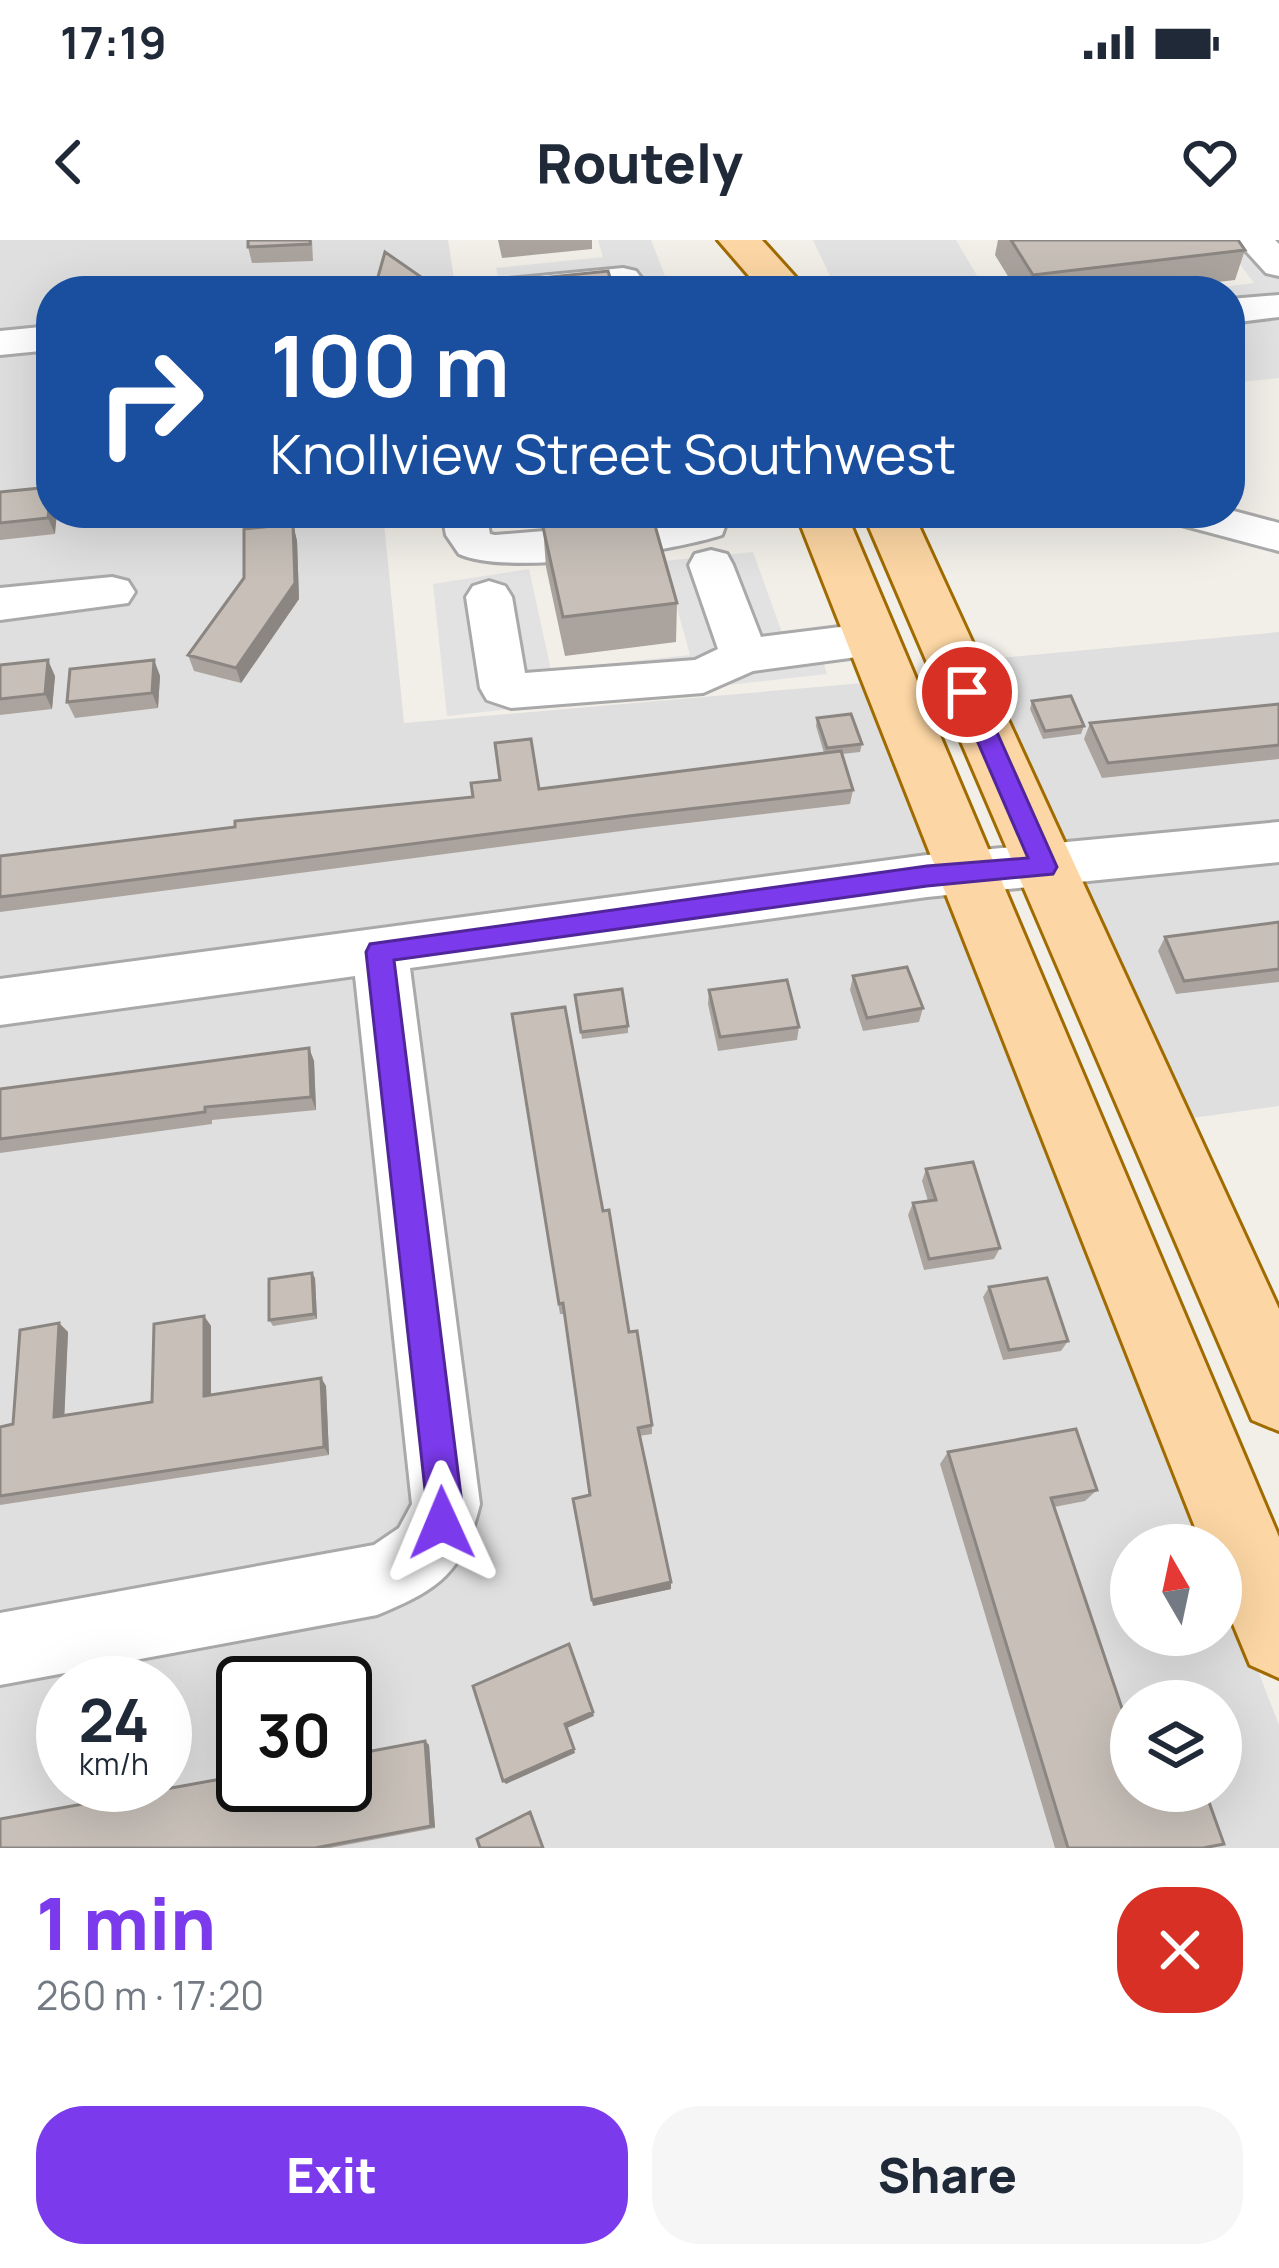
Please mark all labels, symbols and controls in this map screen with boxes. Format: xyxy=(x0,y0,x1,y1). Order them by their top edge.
text: 17:19 xyxy=(60,11,167,73)
text: Routely xyxy=(536,125,743,199)
icon: back xyxy=(36,129,102,195)
icon: heart xyxy=(1177,129,1243,195)
text: 100 m xyxy=(270,307,510,422)
icon: right xyxy=(72,324,228,480)
text: Knollview Street Southwest xyxy=(270,416,956,490)
pin xyxy=(916,641,1018,743)
icon: arrive xyxy=(934,659,1000,725)
position arrow xyxy=(379,1460,505,1586)
north arrow xyxy=(1110,1524,1242,1656)
map controls xyxy=(1110,1524,1242,1812)
speed limit sign: 30 xyxy=(216,1656,372,1812)
text: 24 xyxy=(78,1678,150,1760)
button: layers xyxy=(1110,1680,1242,1812)
text: km/h xyxy=(79,1743,149,1784)
text: 1 min xyxy=(36,1873,216,1972)
button: close xyxy=(1117,1887,1243,2013)
text: 260 m · 17:20 xyxy=(36,1968,264,2022)
button: Exit xyxy=(36,2106,628,2244)
button: Share xyxy=(652,2106,1243,2244)

